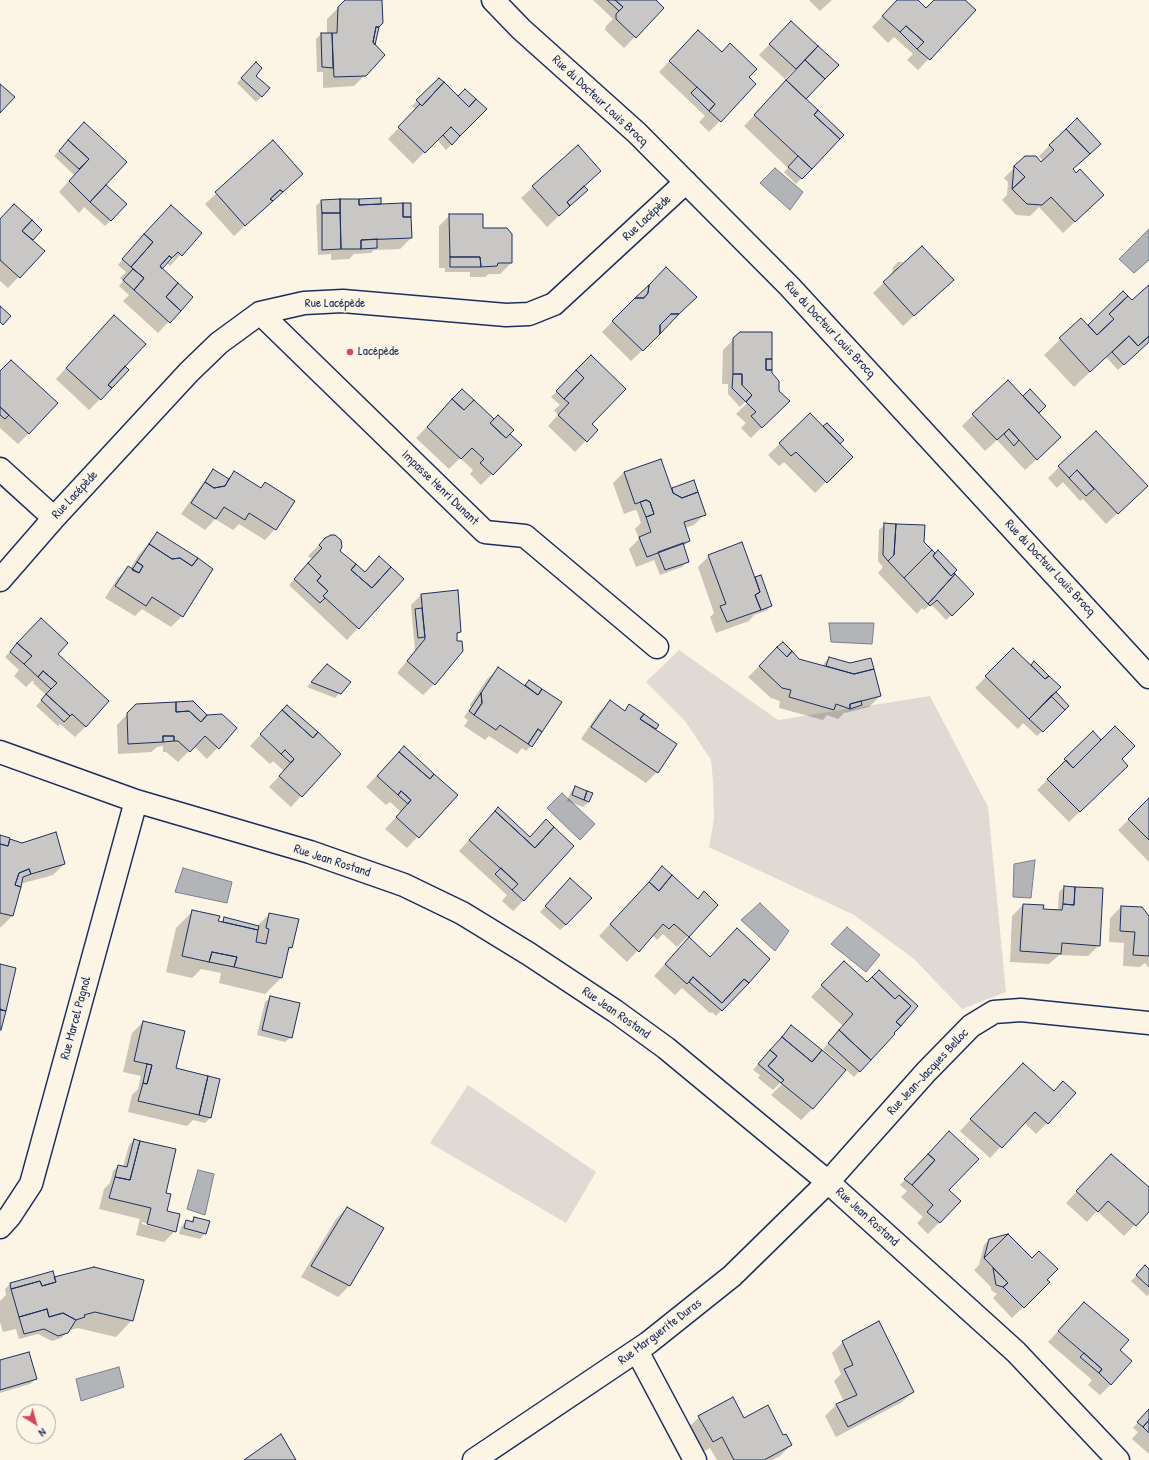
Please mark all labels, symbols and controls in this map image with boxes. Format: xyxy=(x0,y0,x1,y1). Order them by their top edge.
street label: Rue du Docteur Louis Brocq xyxy=(549,52,651,150)
street label: Rue Lacépède xyxy=(620,192,674,244)
street label: Rue du Docteur Louis Brocq xyxy=(781,279,879,381)
street label: Rue Lacépède xyxy=(305,296,365,312)
place label: Lacépède xyxy=(358,344,399,360)
marker: Lacépède xyxy=(345,347,355,357)
street label: Impasse Henri Dunant xyxy=(398,447,482,529)
street label: Rue Lacépède xyxy=(49,468,101,522)
street label: Rue du Docteur Louis Brocq xyxy=(1001,517,1099,619)
street label: Rue Jean Rostand xyxy=(292,841,372,881)
street label: Rue Marcel Pagnol xyxy=(57,975,95,1061)
street label: Rue Jean Rostand xyxy=(579,984,653,1042)
street label: Rue Jean-Jacques Belloc xyxy=(884,1026,972,1118)
street label: Rue Jean Rostand xyxy=(832,1184,902,1250)
street label: Rue Marguerite Duras xyxy=(615,1296,705,1368)
north arrow xyxy=(16,1404,56,1444)
text: N xyxy=(36,1425,49,1440)

